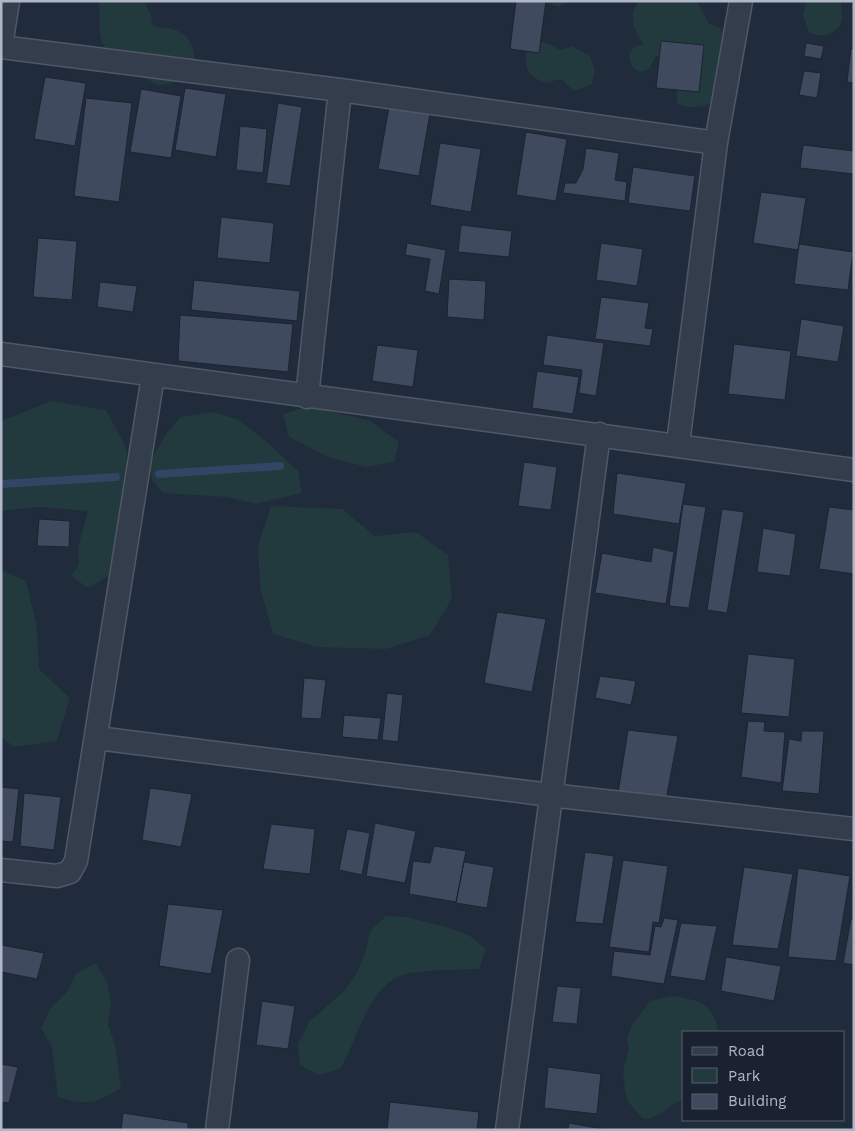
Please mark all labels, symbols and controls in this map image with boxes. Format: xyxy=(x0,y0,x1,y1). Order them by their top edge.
legend xyxy=(682,1031,845,1121)
text: Road xyxy=(728,1042,765,1060)
text: Park xyxy=(728,1067,761,1085)
text: Building xyxy=(728,1092,786,1110)

